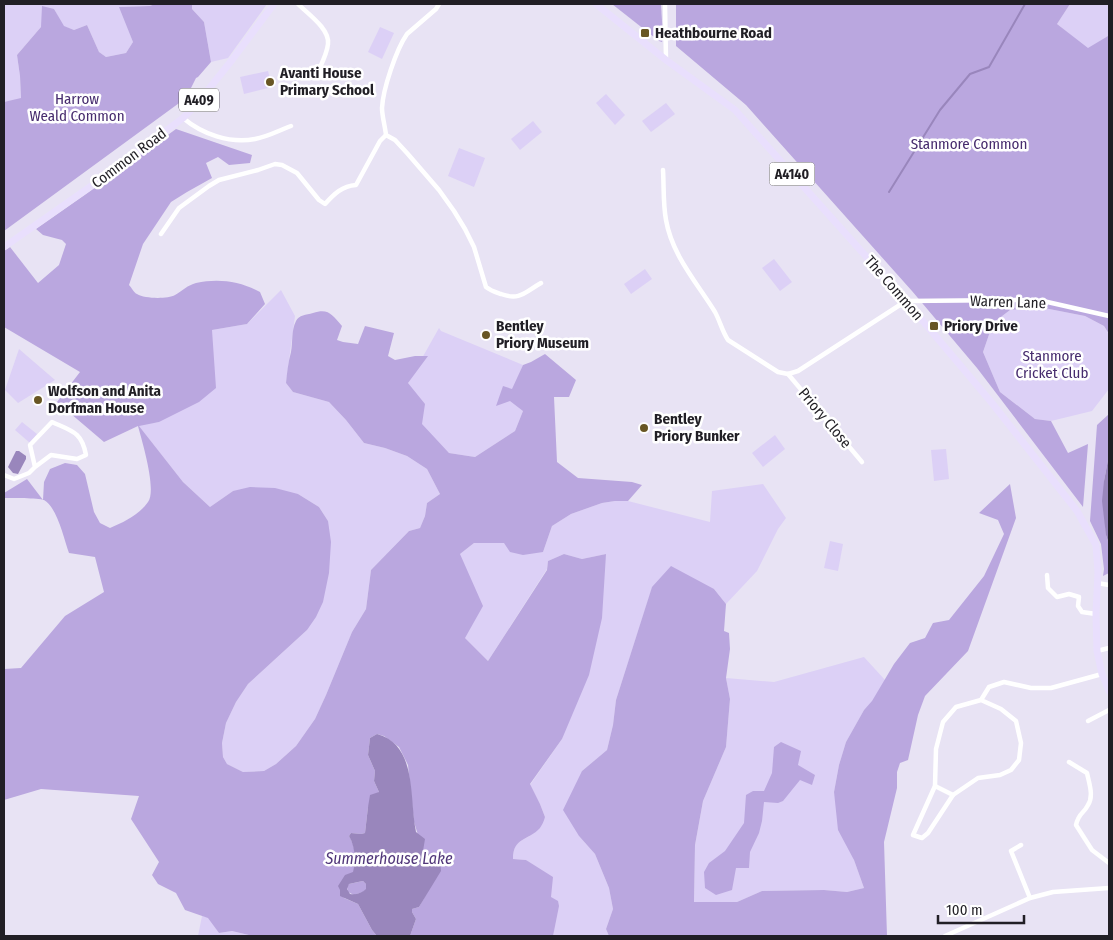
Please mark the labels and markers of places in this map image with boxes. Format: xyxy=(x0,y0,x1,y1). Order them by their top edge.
place label: Heathbourne Road xyxy=(655,24,772,42)
marker: Heathbourne Road xyxy=(639,27,651,39)
place label: Avanti House Primary School xyxy=(279,64,375,99)
marker: Avanti House Primary School xyxy=(264,76,276,88)
place label: Bentley Priory Museum xyxy=(496,317,589,352)
place label: Priory Drive xyxy=(944,317,1018,335)
marker: Priory Drive xyxy=(928,320,940,332)
marker: Bentley Priory Museum xyxy=(480,329,492,341)
place label: Wolfson and Anita Dorfman House xyxy=(48,382,162,417)
marker: Wolfson and Anita Dorfman House xyxy=(32,394,44,406)
place label: Bentley Priory Bunker xyxy=(654,410,740,445)
marker: Bentley Priory Bunker xyxy=(638,422,650,434)

